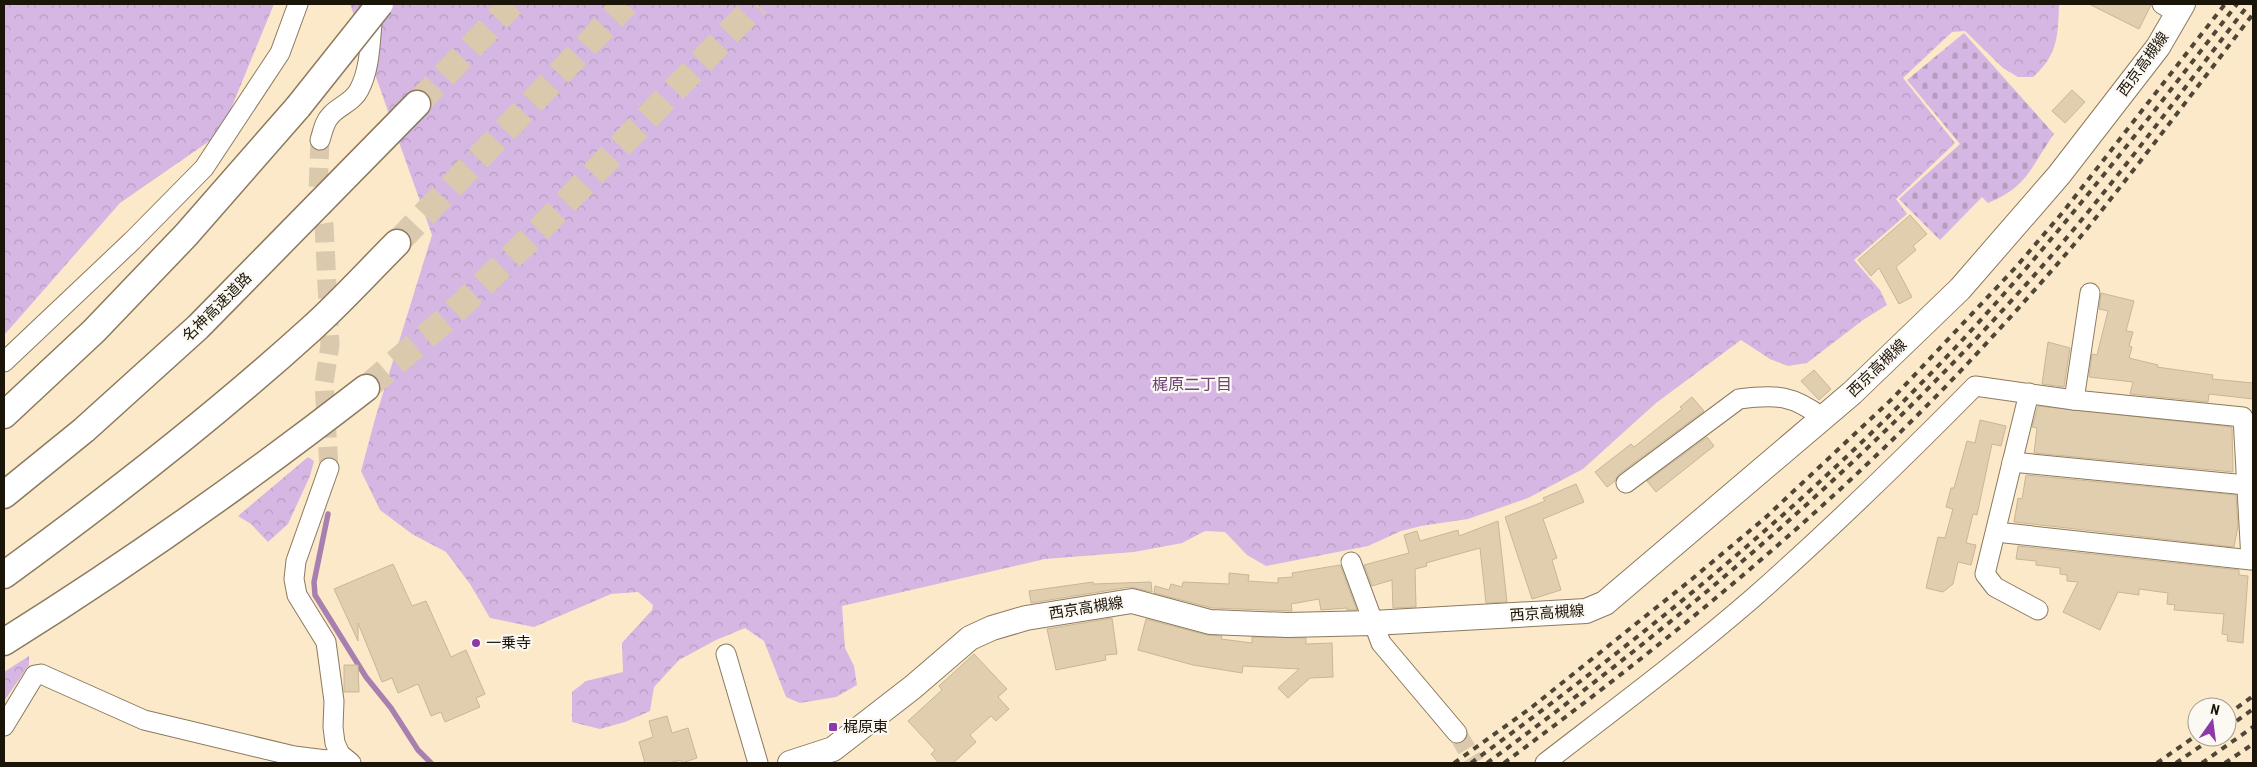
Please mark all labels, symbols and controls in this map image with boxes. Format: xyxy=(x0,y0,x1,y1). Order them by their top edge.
street label: 西京高槻線 xyxy=(2114,28,2172,100)
street label: 名神高速道路 xyxy=(179,269,255,345)
street label: 西京高槻線 xyxy=(1844,335,1910,401)
district label: 梶原二丁目 xyxy=(1152,375,1232,394)
street label: 西京高槻線 xyxy=(1048,593,1124,623)
street label: 西京高槻線 xyxy=(1509,601,1585,625)
place label: 一乗寺 xyxy=(486,634,531,652)
marker: 一乗寺 xyxy=(470,637,482,649)
north arrow xyxy=(2187,697,2237,747)
text: N xyxy=(2209,701,2221,718)
place label: 梶原東 xyxy=(843,718,888,736)
marker: 梶原東 xyxy=(827,721,839,733)

